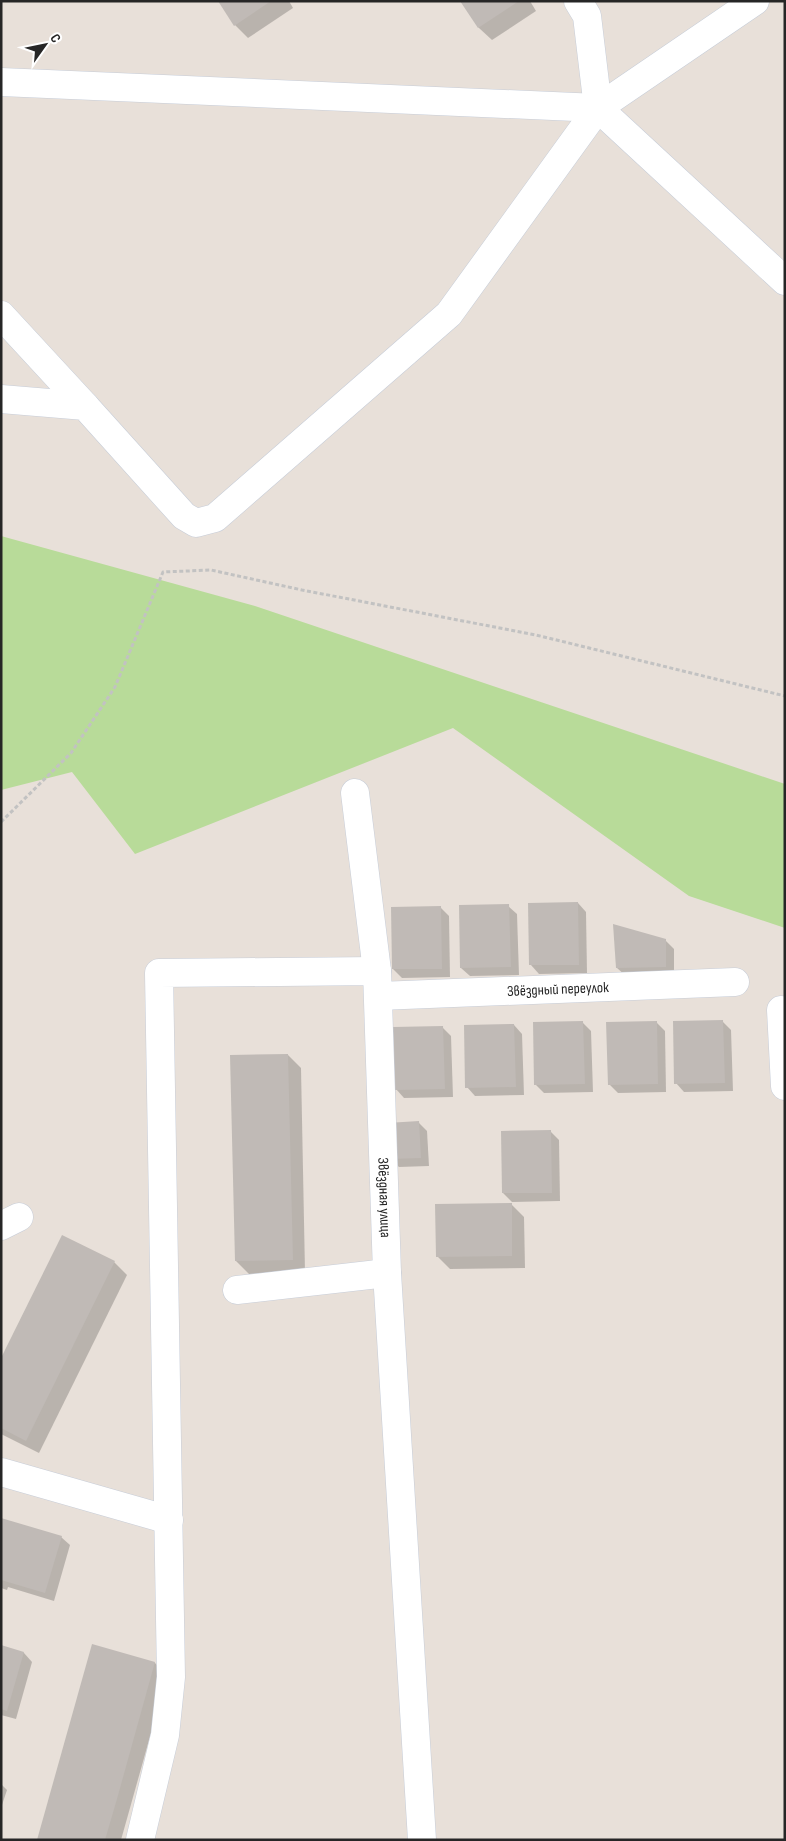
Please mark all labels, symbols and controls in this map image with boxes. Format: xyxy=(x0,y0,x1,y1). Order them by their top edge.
north arrow xyxy=(20,20,70,70)
text: С xyxy=(46,31,65,46)
street label: Звёздный переулок xyxy=(507,977,609,1000)
street label: Звёздная улица xyxy=(374,1157,395,1238)

